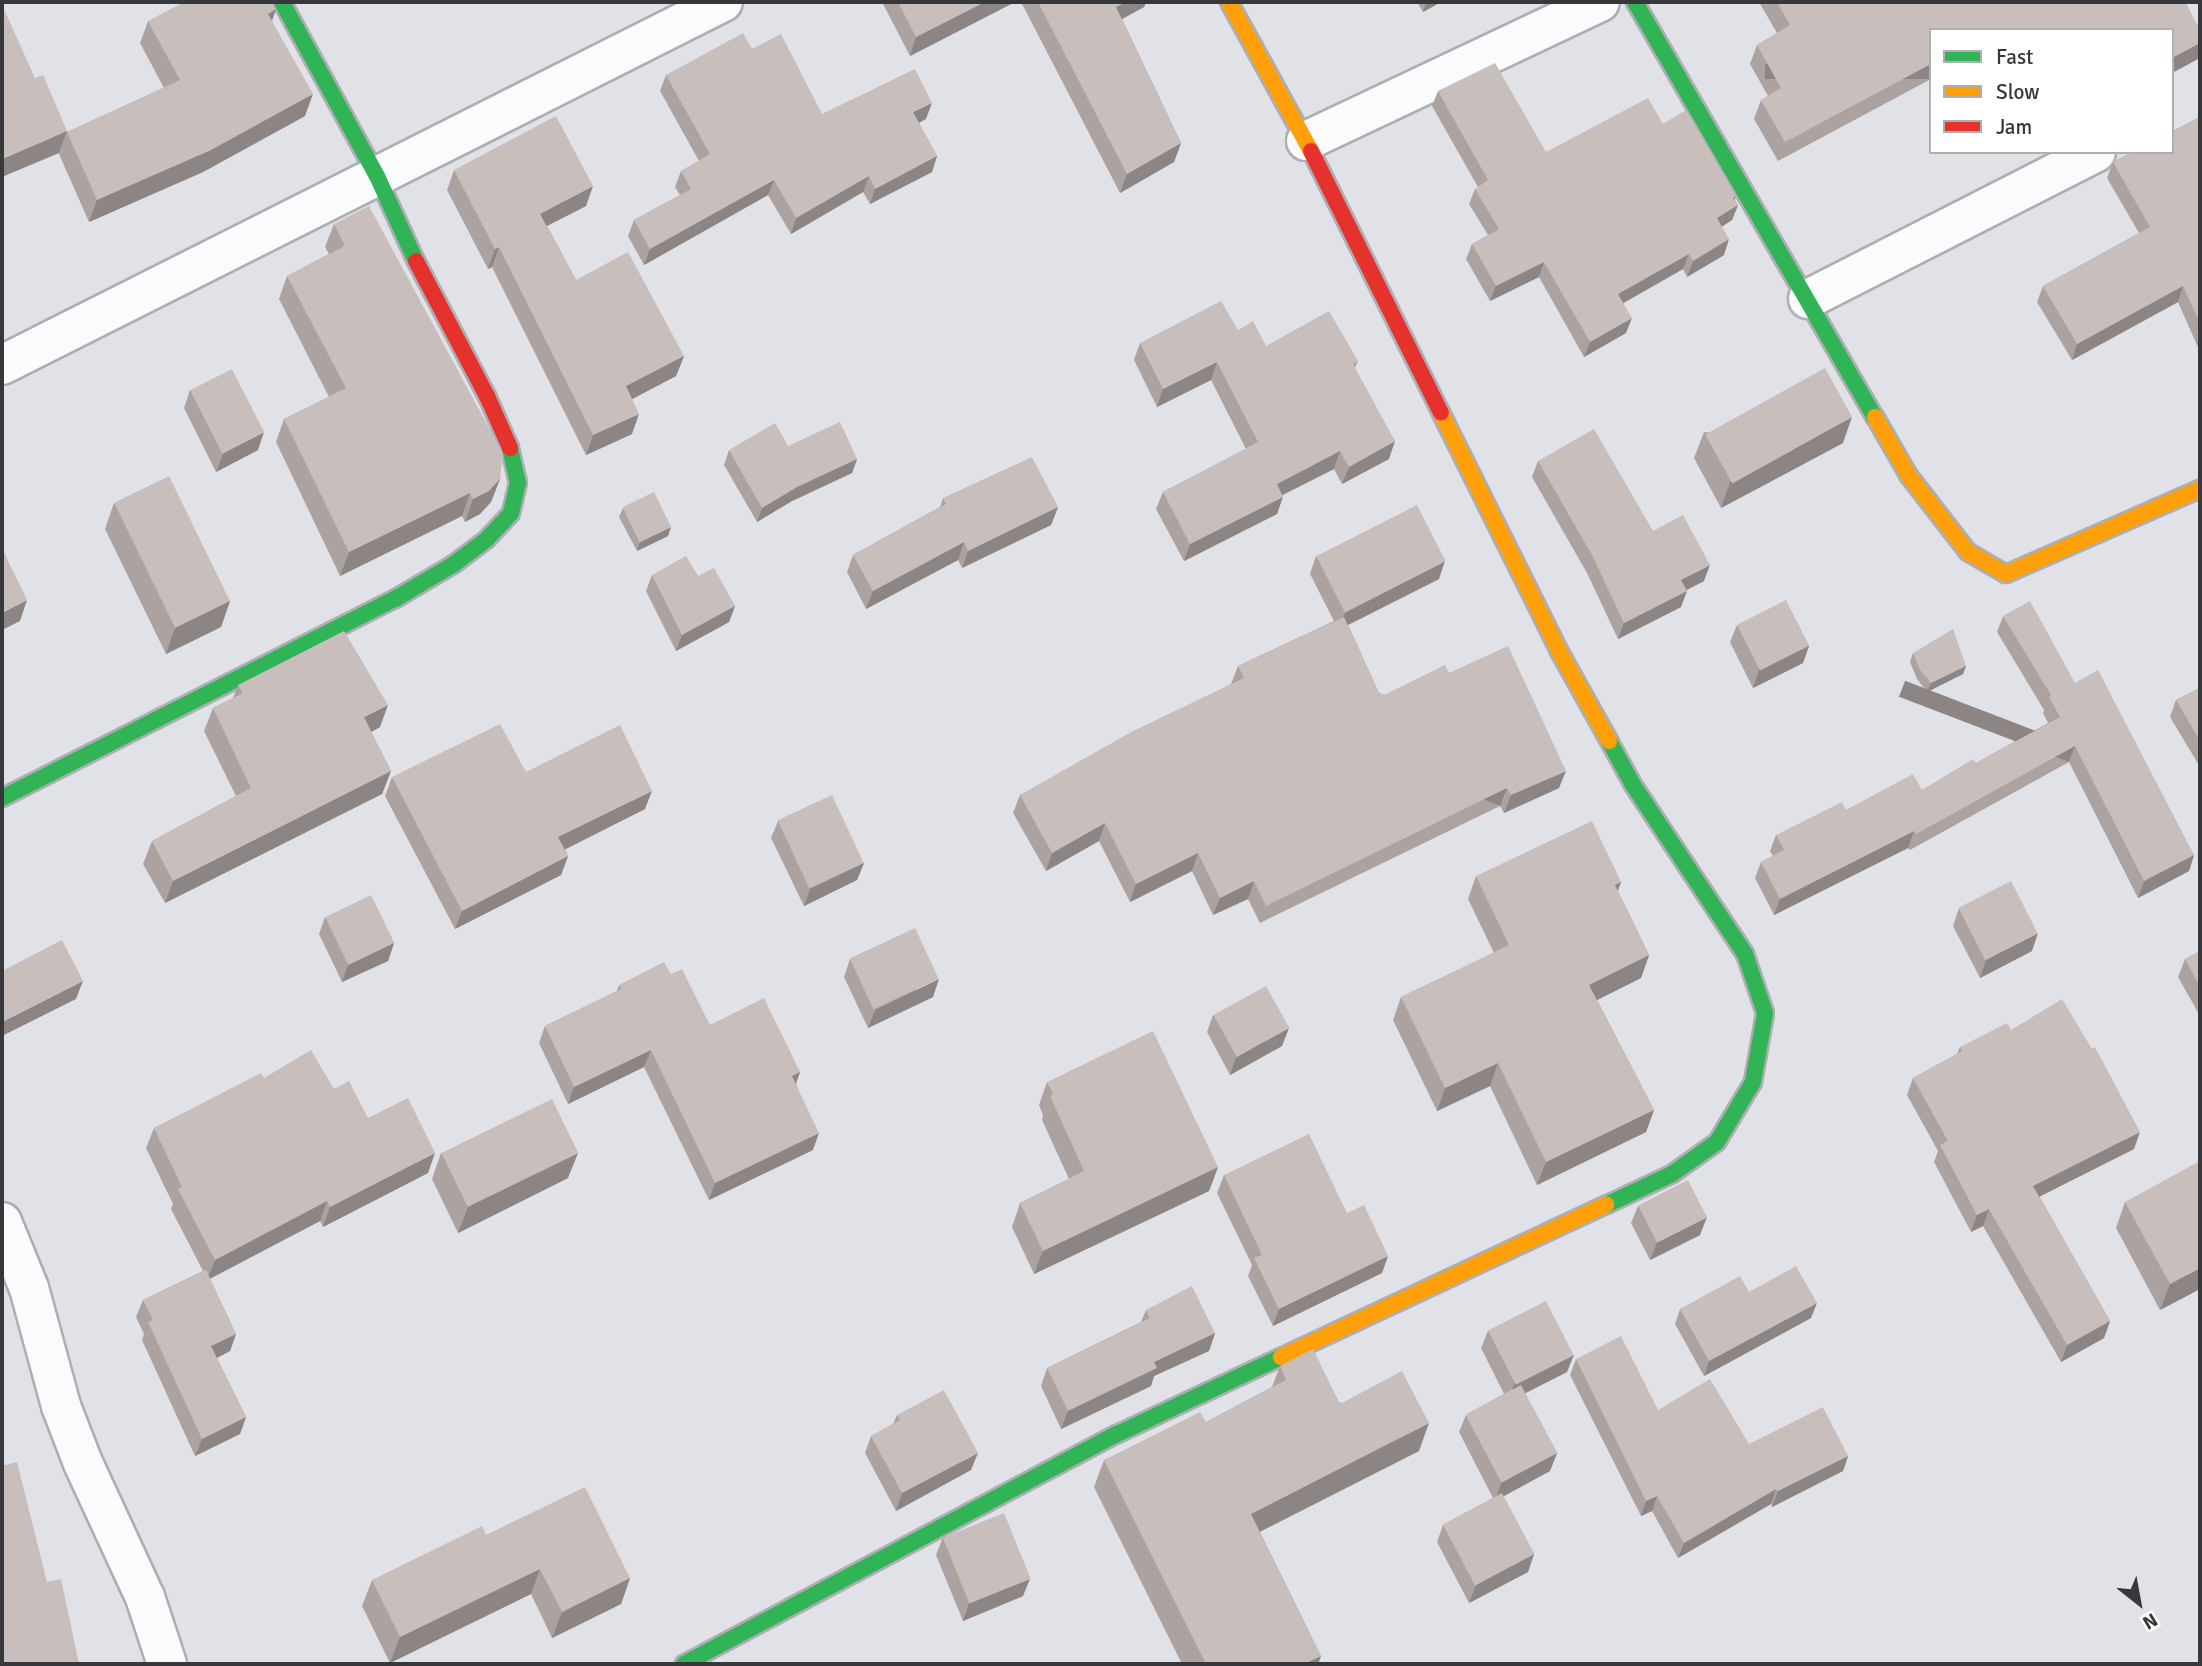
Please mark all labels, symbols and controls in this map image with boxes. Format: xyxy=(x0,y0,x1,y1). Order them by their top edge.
legend xyxy=(1929,28,2174,154)
text: Fast xyxy=(1996,44,2033,70)
text: Slow xyxy=(1996,79,2040,105)
text: Jam xyxy=(1996,114,2032,140)
north arrow xyxy=(2104,1568,2174,1638)
text: N xyxy=(2138,1607,2162,1635)

